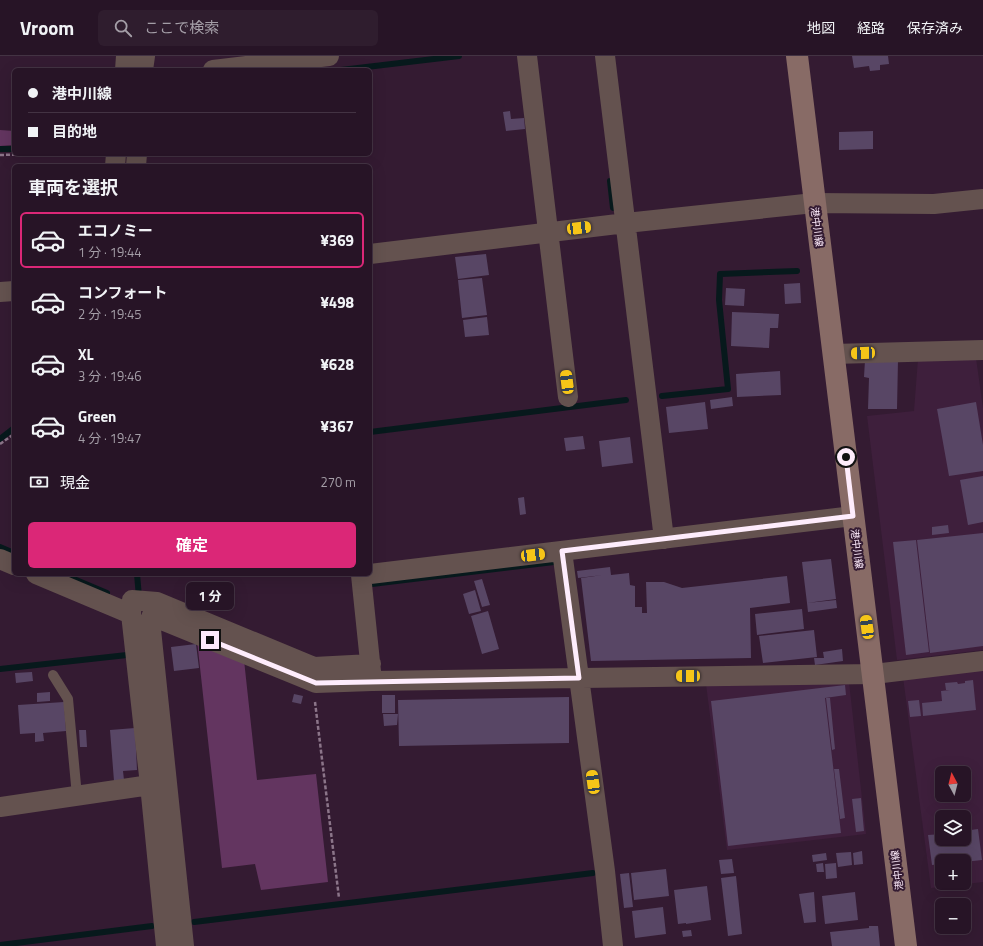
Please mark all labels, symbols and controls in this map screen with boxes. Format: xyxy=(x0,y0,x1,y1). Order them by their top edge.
search box xyxy=(98,10,378,46)
text: Vroom xyxy=(20,13,74,42)
text: ここで検索 xyxy=(144,16,219,39)
icon: search xyxy=(112,17,134,39)
text: 地図 xyxy=(807,17,835,38)
text: 経路 xyxy=(857,17,885,38)
text: 保存済み xyxy=(907,17,963,38)
text: 港中川線 xyxy=(52,82,112,105)
text: 目的地 xyxy=(52,120,97,143)
text: 車両を選択 xyxy=(28,174,118,201)
street label: 港中川線 xyxy=(807,206,827,248)
text: エコノミー xyxy=(78,219,153,242)
car xyxy=(566,221,592,235)
icon: car xyxy=(30,222,66,258)
text: ¥369 xyxy=(320,229,354,252)
text: 1 分 · 19:44 xyxy=(78,242,142,262)
text: コンフォート xyxy=(78,281,168,304)
icon: car xyxy=(30,284,66,320)
text: ¥498 xyxy=(320,291,354,314)
text: 2 分 · 19:45 xyxy=(78,304,142,324)
text: XL xyxy=(78,343,94,366)
icon: car xyxy=(30,346,66,382)
car xyxy=(851,347,875,359)
text: ¥628 xyxy=(320,353,354,376)
text: 3 分 · 19:46 xyxy=(78,366,142,386)
car xyxy=(560,369,574,395)
text: Green xyxy=(78,405,116,428)
icon: car xyxy=(30,408,66,444)
text: ¥367 xyxy=(320,415,354,438)
text: 4 分 · 19:47 xyxy=(78,428,142,448)
route start xyxy=(837,448,855,466)
icon: cash xyxy=(28,471,50,493)
text: 現金 xyxy=(60,471,90,494)
text: 270 m xyxy=(320,472,356,492)
button: 確定 xyxy=(28,522,356,568)
street label: 港中川線 xyxy=(847,528,867,570)
car xyxy=(520,548,546,562)
callout: 1 分 xyxy=(186,582,234,610)
text: 1 分 xyxy=(198,586,222,606)
car xyxy=(859,614,875,640)
route end xyxy=(201,631,219,649)
car xyxy=(676,670,700,682)
north arrow xyxy=(935,766,971,802)
map controls xyxy=(935,766,971,934)
car xyxy=(585,769,601,795)
button: layers xyxy=(935,810,971,846)
street label: 港中川線 xyxy=(887,849,907,891)
button: + xyxy=(935,854,971,890)
button: − xyxy=(935,898,971,934)

